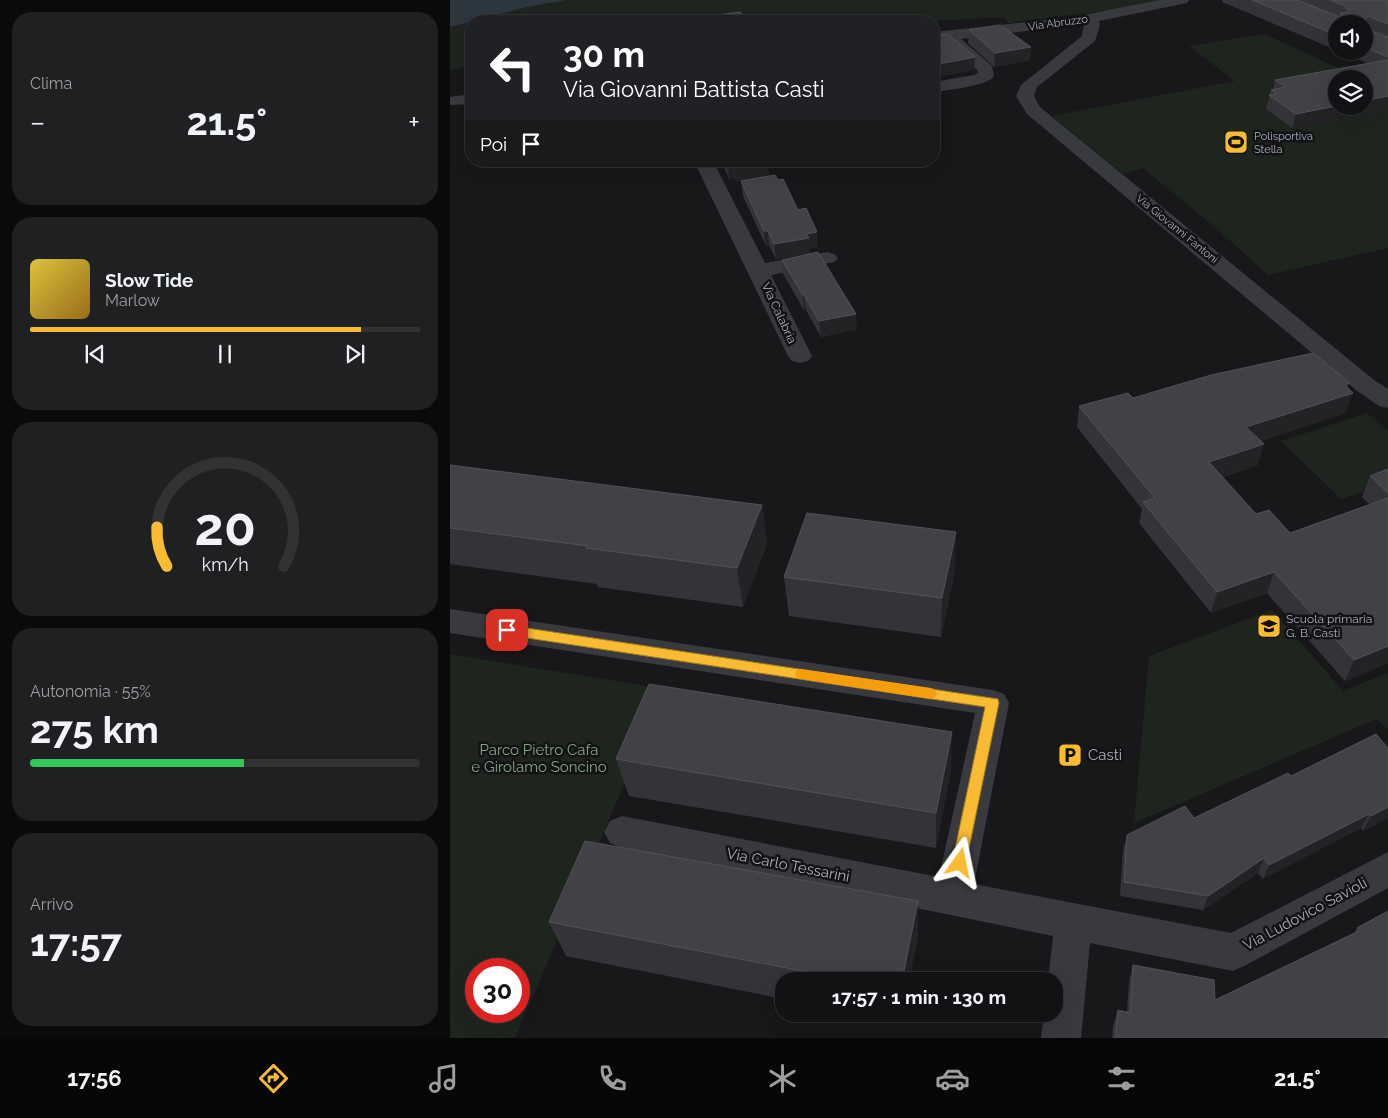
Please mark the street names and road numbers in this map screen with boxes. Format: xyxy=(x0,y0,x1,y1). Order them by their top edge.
street label: Via Abruzzo xyxy=(1027,12,1089,34)
street label: Via Giovanni Fantoni xyxy=(1133,192,1221,266)
street label: Via Calabria xyxy=(759,280,799,346)
street label: Via Carlo Tessarini xyxy=(725,844,851,886)
street label: Via Ludovico Savioli xyxy=(1240,874,1370,954)

